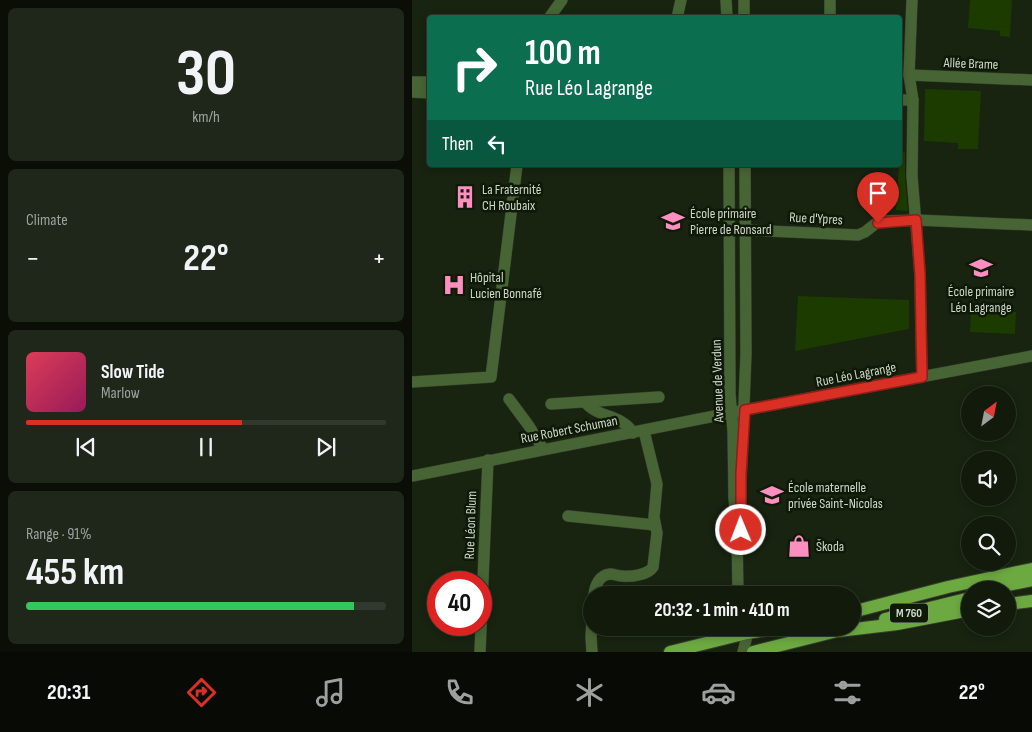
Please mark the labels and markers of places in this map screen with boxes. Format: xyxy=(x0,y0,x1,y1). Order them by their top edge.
pin xyxy=(857,172,899,223)
place label: La Fraternité CH Roubaix xyxy=(482,181,541,214)
building icon: La Fraternité CH Roubaix xyxy=(452,184,478,210)
place label: École primaire Pierre de Ronsard xyxy=(690,205,772,238)
school or university icon: École primaire Pierre de Ronsard xyxy=(660,208,686,234)
school or university icon: École primaire Léo Lagrange xyxy=(968,255,994,281)
place label: Hôpital Lucien Bonnafé xyxy=(470,269,542,302)
hospital icon: Hôpital Lucien Bonnafé xyxy=(441,272,467,298)
place label: École primaire Léo Lagrange xyxy=(948,283,1014,316)
place label: École maternelle privée Saint-Nicolas xyxy=(788,479,883,512)
school or university icon: École maternelle privée Saint-Nicolas xyxy=(759,482,785,508)
shop icon: Škoda xyxy=(786,533,812,559)
place label: Škoda xyxy=(816,538,844,555)

